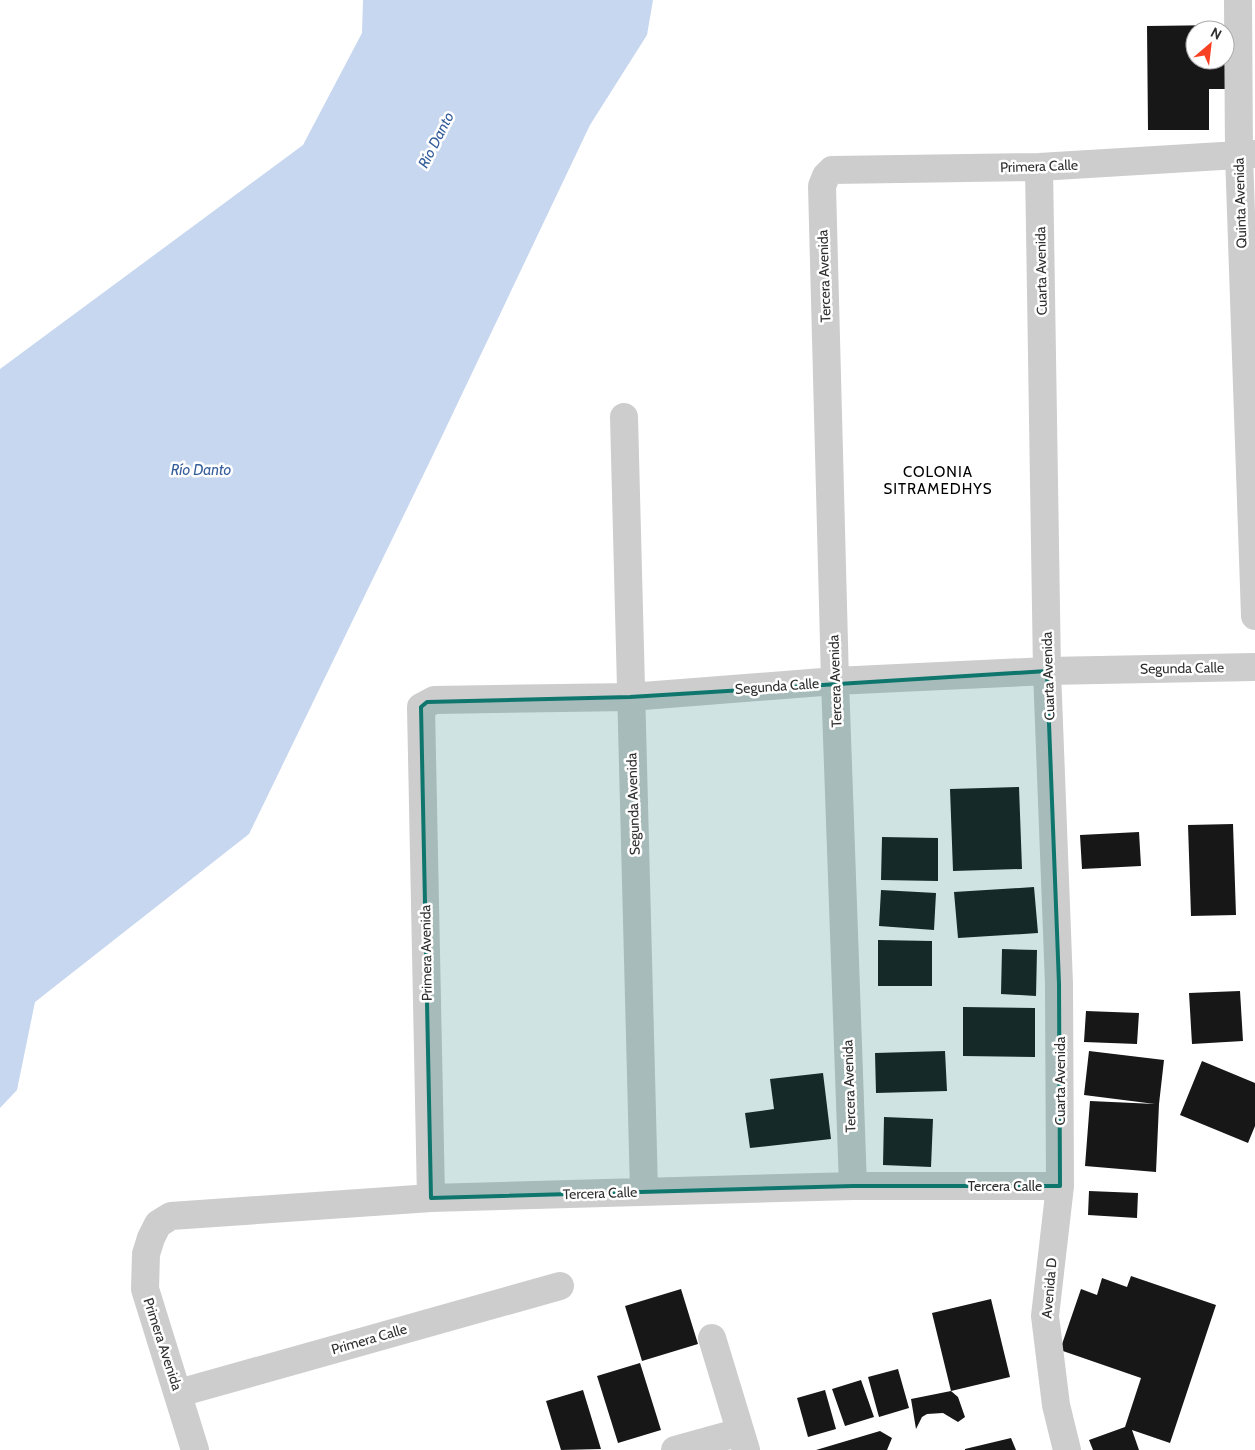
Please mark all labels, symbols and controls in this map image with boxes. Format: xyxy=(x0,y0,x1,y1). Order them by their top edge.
north arrow xyxy=(1185,20,1235,70)
text: N xyxy=(1208,23,1225,44)
water label: Río Danto xyxy=(414,109,458,171)
street label: Primera Calle xyxy=(1000,156,1078,176)
street label: Quinta Avenida xyxy=(1229,157,1251,249)
street label: Cuarta Avenida xyxy=(1031,226,1051,316)
street label: Tercera Avenida xyxy=(813,229,835,323)
water label: Río Danto xyxy=(171,461,231,479)
district label: COLONIA SITRAMEDHYS xyxy=(883,463,993,498)
street label: Cuarta Avenida xyxy=(1037,631,1059,721)
street label: Tercera Avenida xyxy=(824,634,846,728)
street label: Segunda Calle xyxy=(1140,658,1224,678)
street label: Segunda Calle xyxy=(734,674,820,698)
street label: Segunda Avenida xyxy=(622,752,644,856)
street label: Primera Avenida xyxy=(416,904,436,1001)
street label: Cuarta Avenida xyxy=(1051,1036,1069,1125)
street label: Tercera Avenida xyxy=(838,1039,860,1133)
street label: Tercera Calle xyxy=(968,1177,1042,1195)
street label: Tercera Calle xyxy=(562,1183,638,1203)
street label: Avenida D xyxy=(1037,1257,1061,1319)
street label: Primera Avenida xyxy=(140,1295,187,1393)
street label: Primera Calle xyxy=(329,1320,409,1358)

